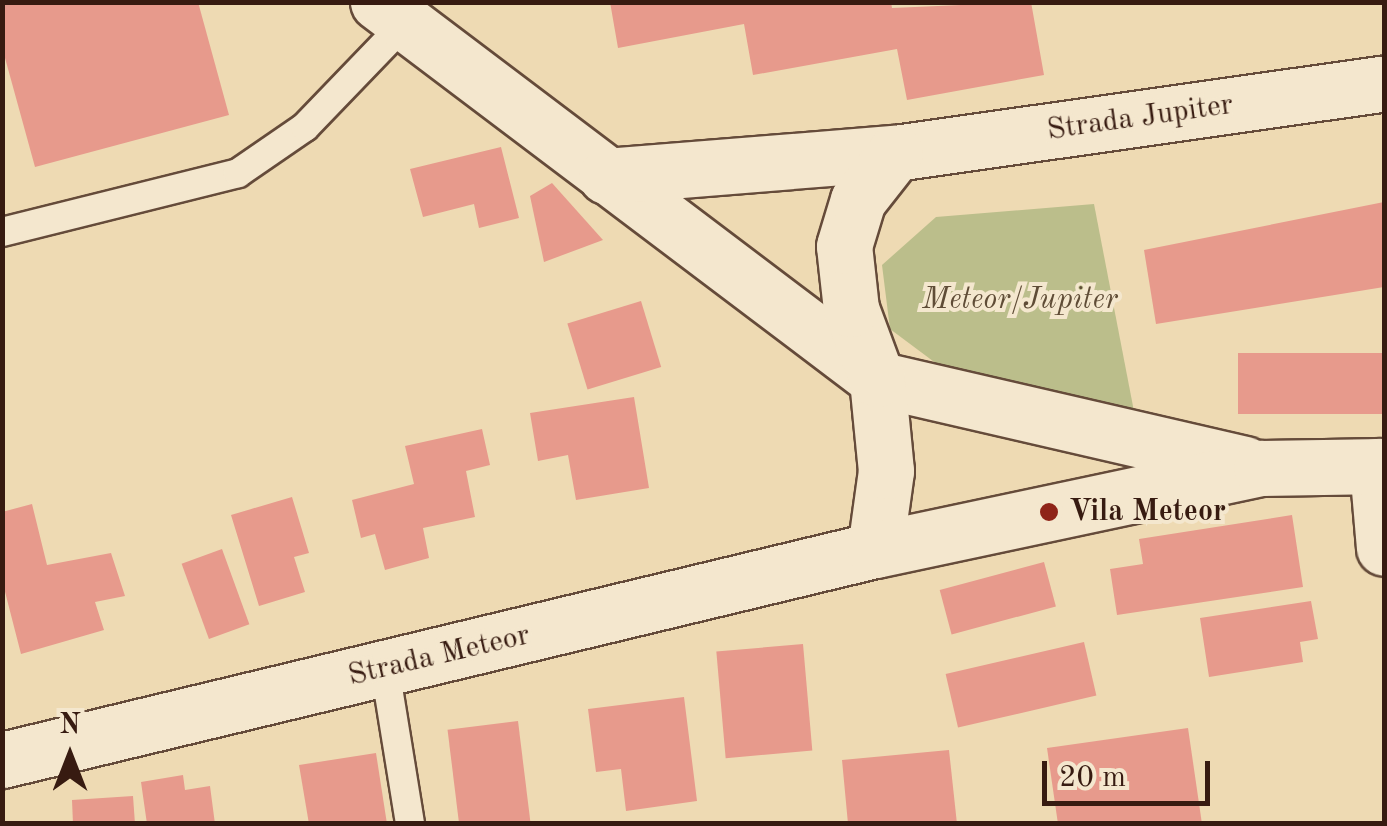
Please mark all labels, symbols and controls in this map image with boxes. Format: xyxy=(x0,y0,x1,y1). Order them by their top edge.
street label: Strada Jupiter xyxy=(1045,87,1235,149)
park label: Meteor/Jupiter xyxy=(922,282,1118,318)
place label: Vila Meteor xyxy=(1069,494,1226,530)
marker: Vila Meteor xyxy=(1038,501,1060,523)
street label: Strada Meteor xyxy=(345,618,533,694)
north arrow xyxy=(20,706,120,806)
text: N xyxy=(59,712,81,740)
scale bar xyxy=(1047,741,1214,803)
text: 20 m xyxy=(1059,763,1126,793)

